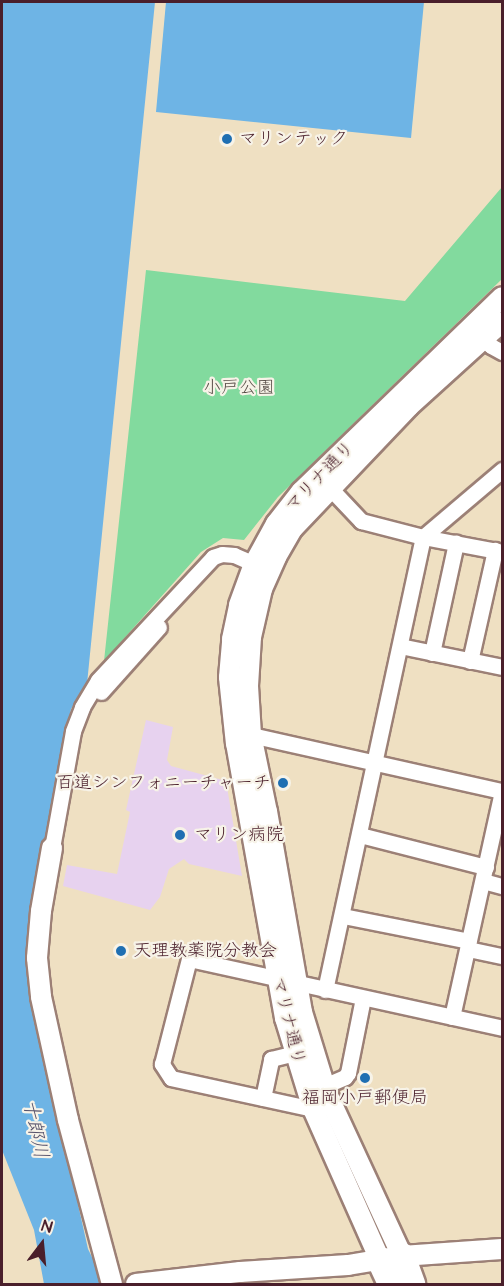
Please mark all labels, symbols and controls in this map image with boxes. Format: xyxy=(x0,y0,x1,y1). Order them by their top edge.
place label: マリンテック xyxy=(239,128,347,150)
marker: マリンテック xyxy=(220,132,234,146)
park label: 小戸公園 xyxy=(203,377,275,399)
street label: マリナ通り xyxy=(281,437,359,517)
place label: 百道シンフォニーチャーチ xyxy=(55,772,271,794)
marker: 百道シンフォニーチャーチ xyxy=(276,776,290,790)
place label: マリン病院 xyxy=(194,824,284,846)
marker: マリン病院 xyxy=(171,826,189,844)
place label: 天理教薬院分教会 xyxy=(133,940,277,962)
marker: 天理教薬院分教会 xyxy=(114,944,128,958)
street label: マリナ通り xyxy=(267,975,309,1067)
marker: 福岡小戸郵便局 xyxy=(358,1071,372,1085)
place label: 福岡小戸郵便局 xyxy=(302,1087,428,1109)
water label: 十郎川 xyxy=(17,1097,53,1161)
north arrow xyxy=(12,1214,72,1274)
text: N xyxy=(39,1215,55,1239)

